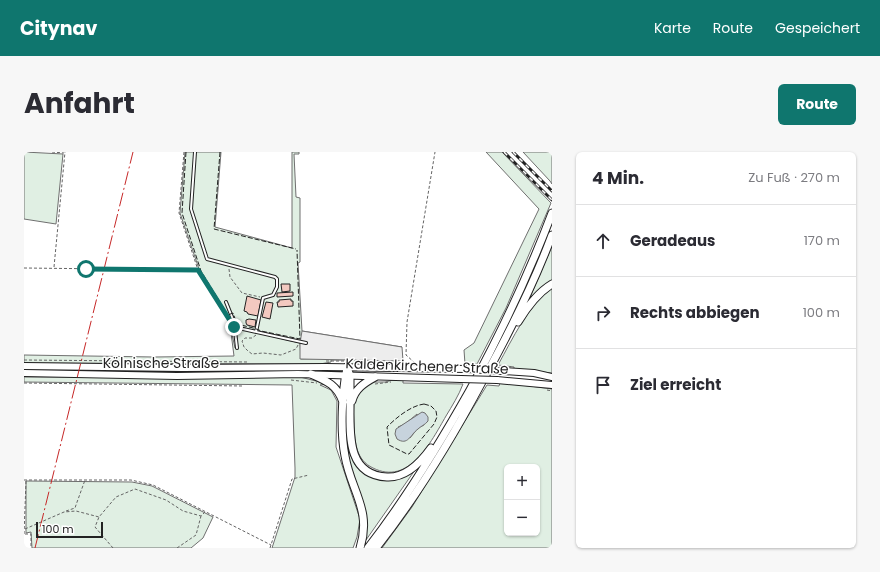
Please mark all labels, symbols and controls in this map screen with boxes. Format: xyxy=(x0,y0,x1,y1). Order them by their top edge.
text: Citynav xyxy=(20,15,97,42)
text: Karte xyxy=(654,18,691,38)
text: Route xyxy=(713,18,753,38)
text: Gespeichert xyxy=(775,18,860,38)
text: Anfahrt xyxy=(24,84,135,123)
button: Route xyxy=(778,84,856,125)
text: 4 Min. xyxy=(592,166,644,190)
text: Zu Fuß · 270 m xyxy=(748,168,840,187)
icon: ahead xyxy=(592,230,614,252)
text: Geradeaus xyxy=(630,230,715,251)
text: 170 m xyxy=(804,231,840,250)
route start xyxy=(77,260,95,278)
icon: right xyxy=(592,302,614,324)
text: Rechts abbiegen xyxy=(630,302,760,323)
text: 100 m xyxy=(803,303,840,322)
route end xyxy=(225,318,243,336)
street label: Kölnische Straße xyxy=(103,353,220,373)
street label: Kaldenkirchener Straße xyxy=(345,353,509,379)
icon: arrive xyxy=(592,374,614,396)
text: Ziel erreicht xyxy=(630,374,721,395)
map controls xyxy=(504,464,540,536)
button: + xyxy=(504,464,540,500)
button: − xyxy=(504,500,540,536)
scale bar xyxy=(36,520,103,539)
text: 100 m xyxy=(42,521,74,537)

